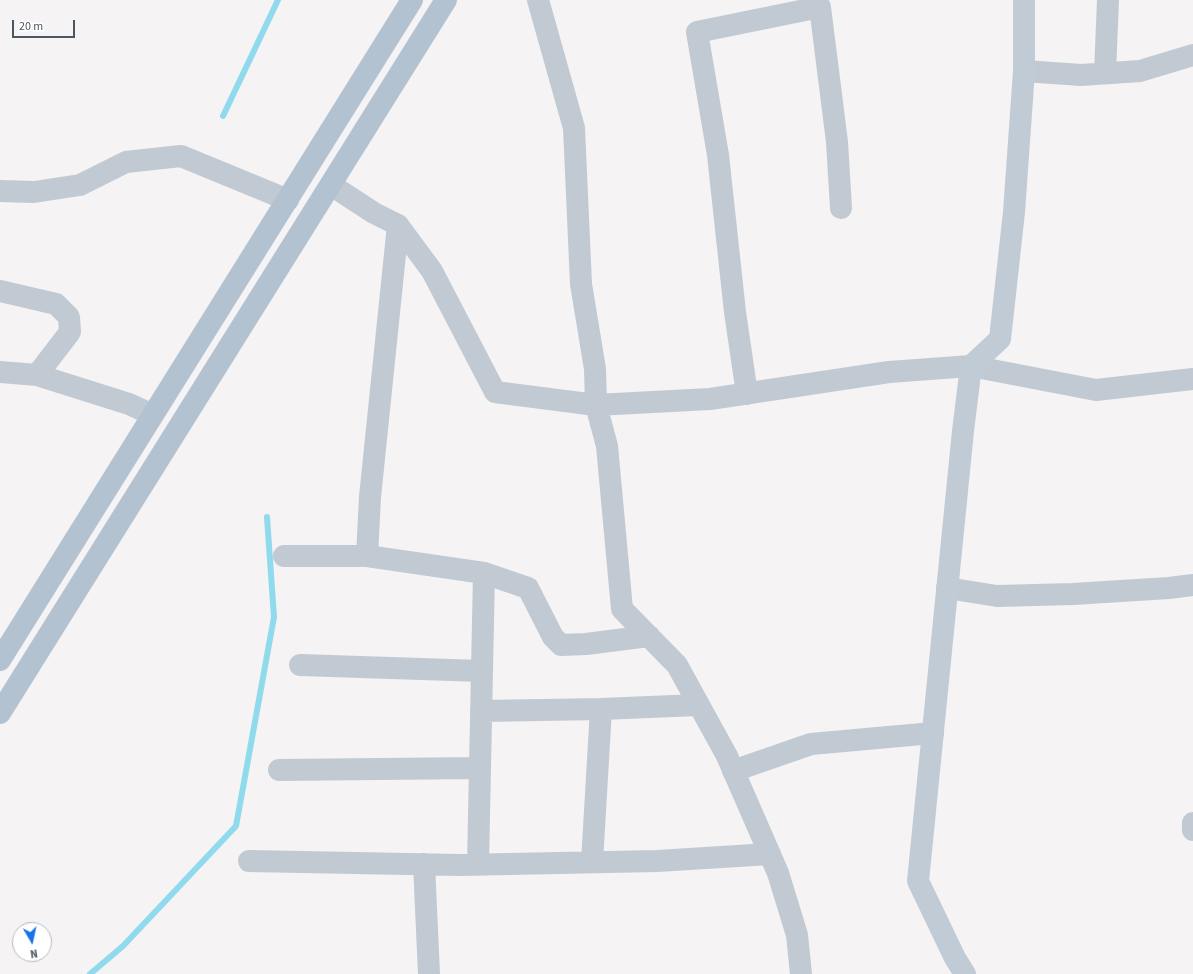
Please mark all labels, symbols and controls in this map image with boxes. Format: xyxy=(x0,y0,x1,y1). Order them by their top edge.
scale bar xyxy=(14,12,77,38)
text: 20 m xyxy=(19,18,43,35)
north arrow xyxy=(12,922,52,962)
text: N xyxy=(29,945,39,961)

